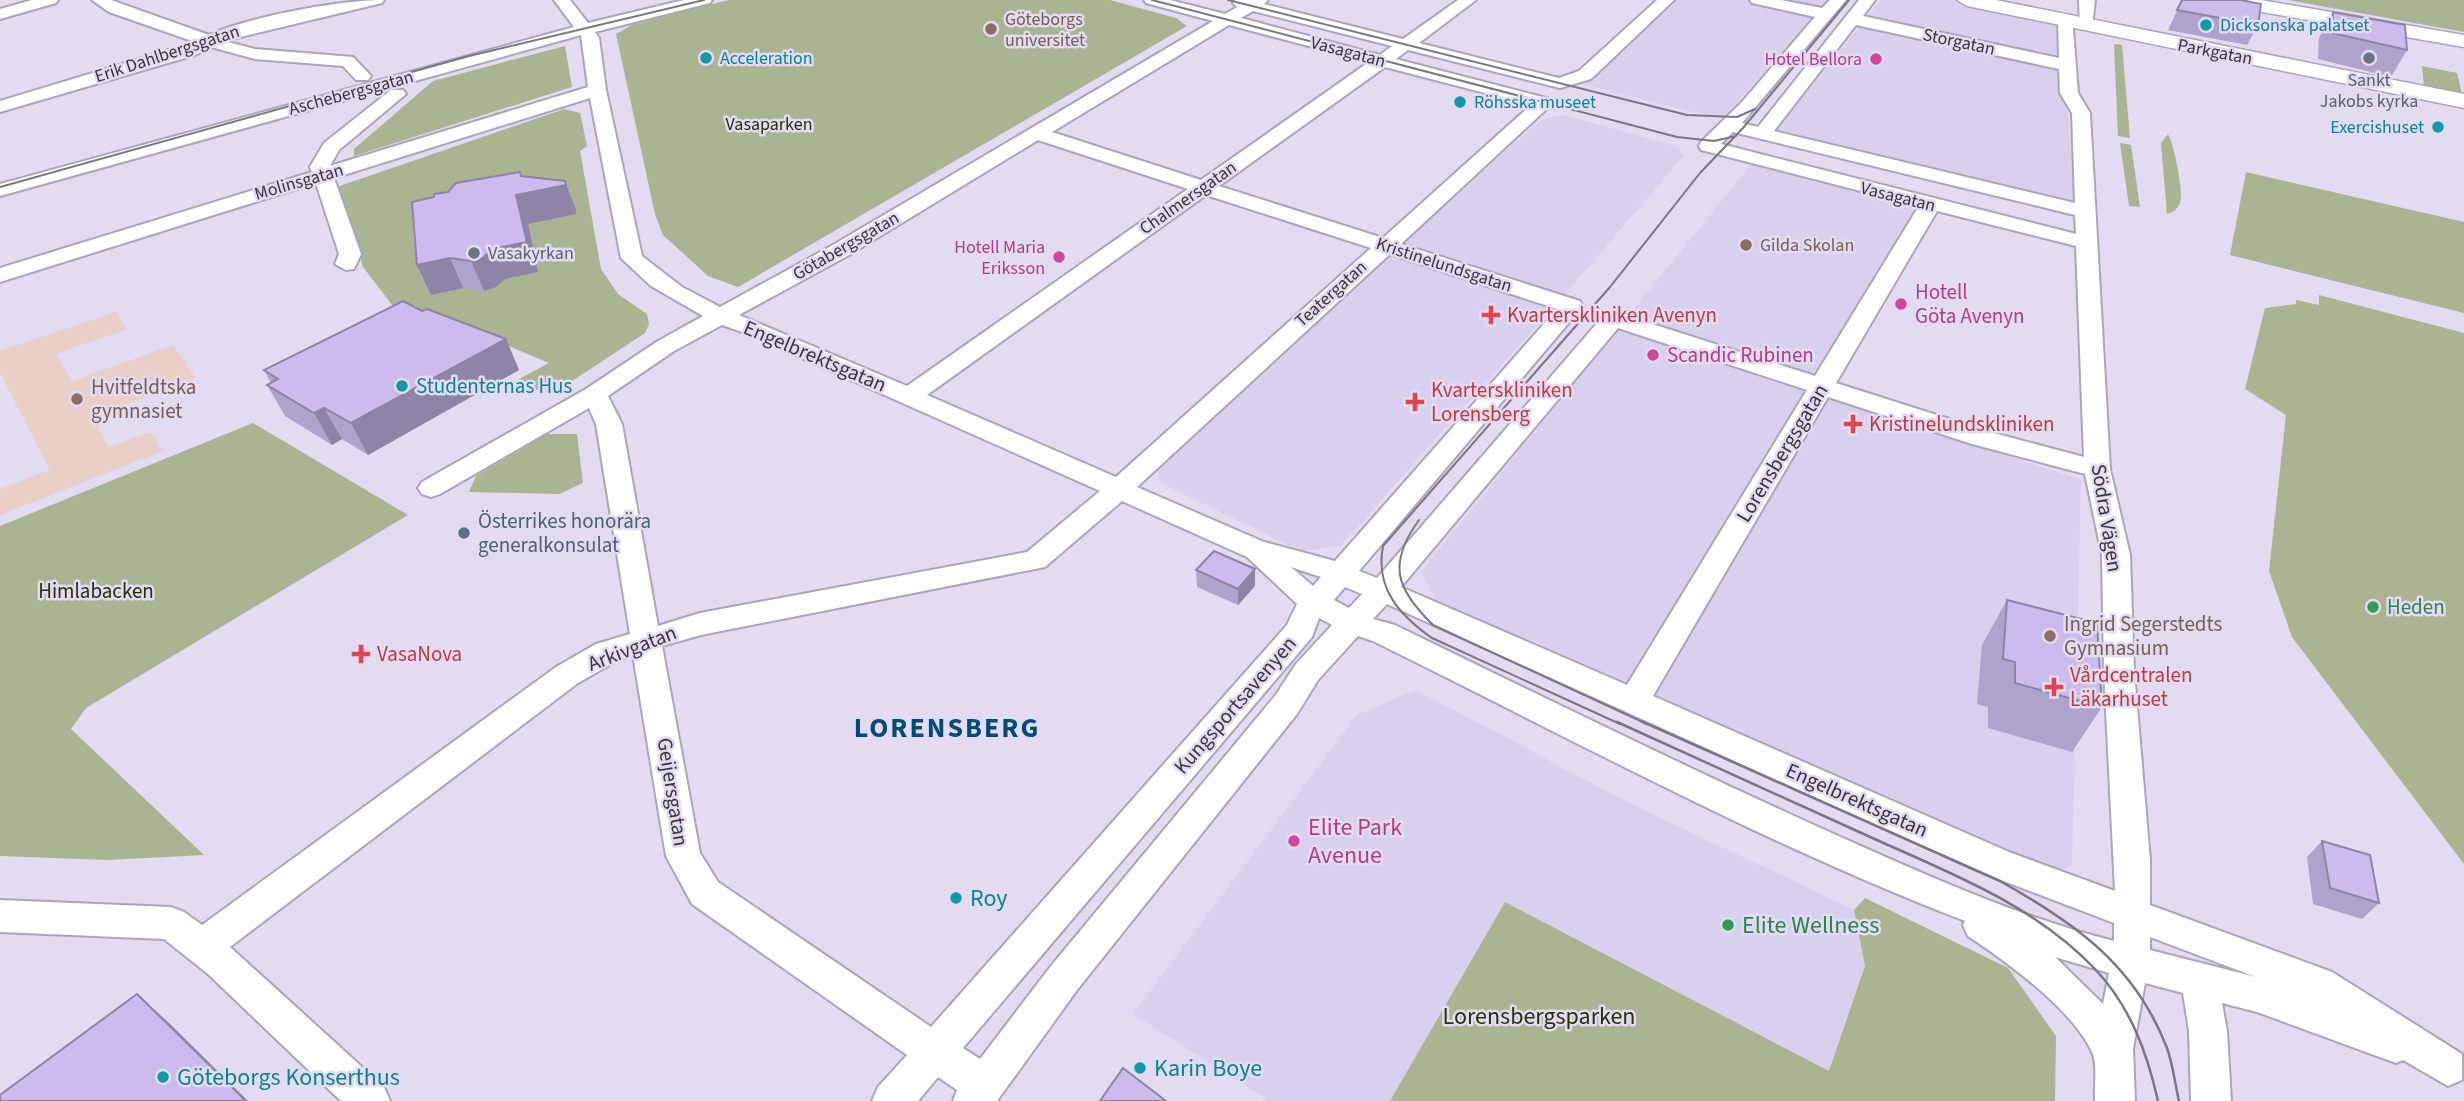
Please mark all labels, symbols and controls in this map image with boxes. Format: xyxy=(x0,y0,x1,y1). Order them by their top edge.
place label: Göteborgs universitet xyxy=(1005,7,1085,53)
place label: Dicksonska palatset xyxy=(2220,13,2369,38)
marker: Dicksonska palatset xyxy=(2198,17,2214,33)
street label: Erik Dahlbergsgatan xyxy=(91,19,243,89)
marker: Göteborgs universitet xyxy=(983,21,999,37)
street label: Storgatan xyxy=(1921,22,1997,62)
street label: Vasagatan xyxy=(1308,30,1388,74)
street label: Parkgatan xyxy=(2175,33,2255,71)
place label: Acceleration xyxy=(720,46,813,71)
place label: Hotel Bellora xyxy=(1765,47,1862,72)
marker: Acceleration xyxy=(698,50,714,66)
marker: Sankt Jakobs kyrka xyxy=(2361,50,2377,66)
marker: Hotel Bellora xyxy=(1868,51,1884,67)
street label: Aschebergsgatan xyxy=(286,64,416,122)
place label: Sankt Jakobs kyrka xyxy=(2320,68,2418,114)
place label: Röhsska museet xyxy=(1474,90,1596,115)
marker: Röhsska museet xyxy=(1452,94,1468,110)
park label: Vasaparken xyxy=(726,112,812,137)
place label: Exercishuset xyxy=(2330,115,2424,140)
marker: Exercishuset xyxy=(2430,119,2446,135)
street label: Chalmersgatan xyxy=(1134,155,1242,241)
street label: Molinsgatan xyxy=(252,157,346,207)
street label: Vasagatan xyxy=(1858,176,1938,218)
street label: Götabergsgatan xyxy=(788,205,904,287)
street label: Kristinelundsgatan xyxy=(1373,231,1515,299)
place label: Gilda Skolan xyxy=(1760,233,1854,258)
place label: Hotell Maria Eriksson xyxy=(954,235,1045,281)
marker: Gilda Skolan xyxy=(1738,237,1754,253)
place label: Vasakyrkan xyxy=(488,241,574,266)
marker: Vasakyrkan xyxy=(466,245,482,261)
marker: Hotell Maria Eriksson xyxy=(1051,249,1067,265)
street label: Teatergatan xyxy=(1290,255,1372,333)
place label: Hotell Göta Avenyn xyxy=(1915,277,2025,331)
marker: Hotell Göta Avenyn xyxy=(1893,296,1909,312)
place label: Kvarterskliniken Avenyn xyxy=(1507,300,1717,330)
marker: Kvarterskliniken Avenyn xyxy=(1481,305,1501,325)
street label: Engelbrektsgatan xyxy=(739,312,891,400)
place label: Scandic Rubinen xyxy=(1667,340,1814,370)
marker: Scandic Rubinen xyxy=(1645,347,1661,363)
place label: Studenternas Hus xyxy=(416,371,572,401)
place label: Hvitfeldtska gymnasiet xyxy=(91,372,196,426)
place label: Kvarterskliniken Lorensberg xyxy=(1431,375,1573,429)
marker: Studenternas Hus xyxy=(394,378,410,394)
street label: Lorensbergsgatan xyxy=(1729,378,1835,528)
marker: Hvitfeldtska gymnasiet xyxy=(69,391,85,407)
marker: Kvarterskliniken Lorensberg xyxy=(1405,392,1425,412)
place label: Kristinelundskliniken xyxy=(1869,409,2054,439)
marker: Kristinelundskliniken xyxy=(1843,414,1863,434)
street label: Södra Vägen xyxy=(2084,462,2130,574)
place label: Österrikes honorära generalkonsulat xyxy=(478,506,651,560)
marker: Österrikes honorära generalkonsulat xyxy=(456,525,472,541)
park label: Himlabacken xyxy=(38,576,154,606)
place label: Heden xyxy=(2387,592,2445,622)
marker: Heden xyxy=(2365,599,2381,615)
place label: Ingrid Segerstedts Gymnasium xyxy=(2064,609,2222,663)
street label: Arkivgatan xyxy=(583,617,681,679)
marker: Ingrid Segerstedts Gymnasium xyxy=(2042,628,2058,644)
street label: Kungsportsavenyen xyxy=(1167,629,1303,781)
place label: VasaNova xyxy=(377,639,462,669)
marker: VasaNova xyxy=(351,644,371,664)
place label: Vårdcentralen Läkarhuset xyxy=(2070,660,2192,714)
marker: Vårdcentralen Läkarhuset xyxy=(2044,677,2064,697)
district label: LORENSBERG xyxy=(854,708,1040,748)
street label: Geijersgatan xyxy=(650,736,696,848)
street label: Engelbrektsgatan xyxy=(1781,755,1933,845)
place label: Elite Park Avenue xyxy=(1308,810,1402,873)
marker: Elite Park Avenue xyxy=(1286,833,1302,849)
place label: Roy xyxy=(970,881,1008,916)
marker: Roy xyxy=(948,890,964,906)
place label: Elite Wellness xyxy=(1742,908,1879,943)
marker: Elite Wellness xyxy=(1720,917,1736,933)
park label: Lorensbergsparken xyxy=(1443,999,1635,1034)
place label: Karin Boye xyxy=(1154,1051,1262,1086)
place label: Göteborgs Konserthus xyxy=(177,1060,400,1095)
marker: Karin Boye xyxy=(1132,1060,1148,1076)
marker: Göteborgs Konserthus xyxy=(155,1069,171,1085)

